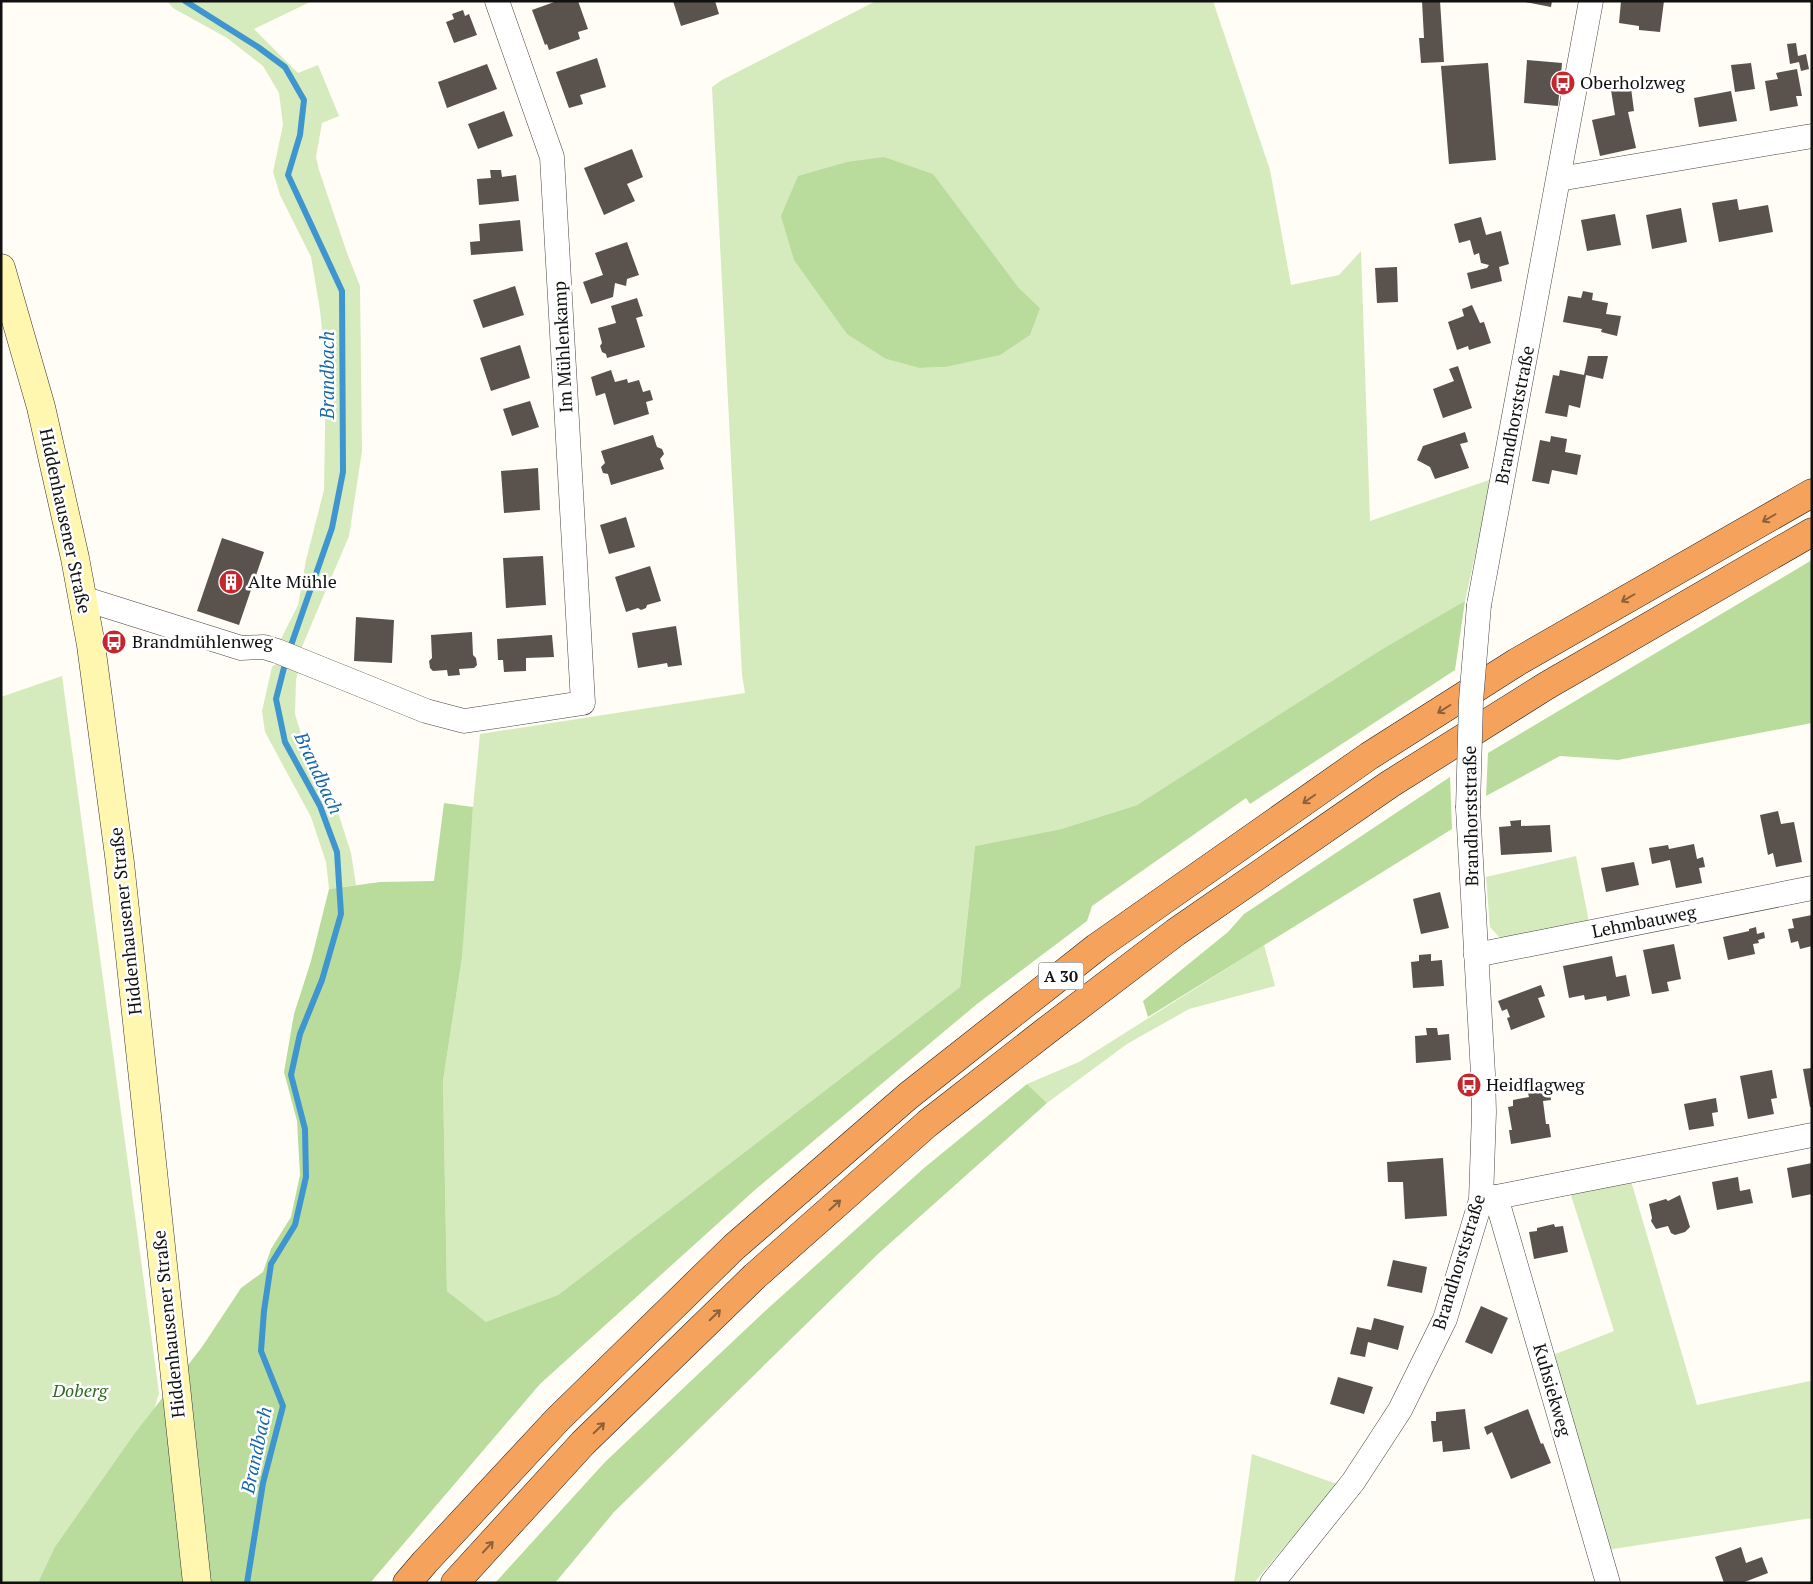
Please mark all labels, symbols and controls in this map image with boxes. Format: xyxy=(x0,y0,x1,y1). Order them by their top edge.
bus stop icon: Oberholzweg xyxy=(1550,70,1576,96)
place label: Oberholzweg xyxy=(1580,70,1686,94)
street label: Im Mühlenkamp xyxy=(547,281,577,414)
water label: Brandbach xyxy=(314,331,339,420)
street label: Brandhorststraße xyxy=(1489,343,1539,486)
street label: Hiddenhausener Straße xyxy=(35,426,97,616)
one-way arrow xyxy=(1763,513,1777,523)
building icon: Alte Mühle xyxy=(218,569,244,595)
place label: Alte Mühle xyxy=(248,569,337,593)
one-way arrow xyxy=(1622,594,1636,604)
bus stop icon: Brandmühlenweg xyxy=(101,629,127,655)
place label: Brandmühlenweg xyxy=(132,629,273,653)
one-way arrow xyxy=(1437,703,1451,714)
water label: Brandbach xyxy=(289,727,349,818)
street label: Brandhorststraße xyxy=(1457,745,1483,887)
one-way arrow xyxy=(1302,794,1316,804)
street label: Hiddenhausener Straße xyxy=(103,826,147,1016)
street label: Lehmbauweg xyxy=(1590,899,1698,943)
road number: A 30 xyxy=(1038,962,1084,989)
bus stop icon: Heidflagweg xyxy=(1456,1072,1482,1098)
place label: Heidflagweg xyxy=(1486,1072,1585,1096)
street label: Brandhorststraße xyxy=(1426,1191,1490,1332)
one-way arrow xyxy=(828,1199,841,1211)
street label: Hiddenhausener Straße xyxy=(146,1229,190,1419)
one-way arrow xyxy=(709,1309,721,1321)
street label: Kuhsiekweg xyxy=(1528,1341,1578,1439)
park label: Doberg xyxy=(51,1378,109,1402)
water label: Brandbach xyxy=(234,1404,277,1497)
one-way arrow xyxy=(592,1422,605,1434)
one-way arrow xyxy=(482,1540,494,1553)

